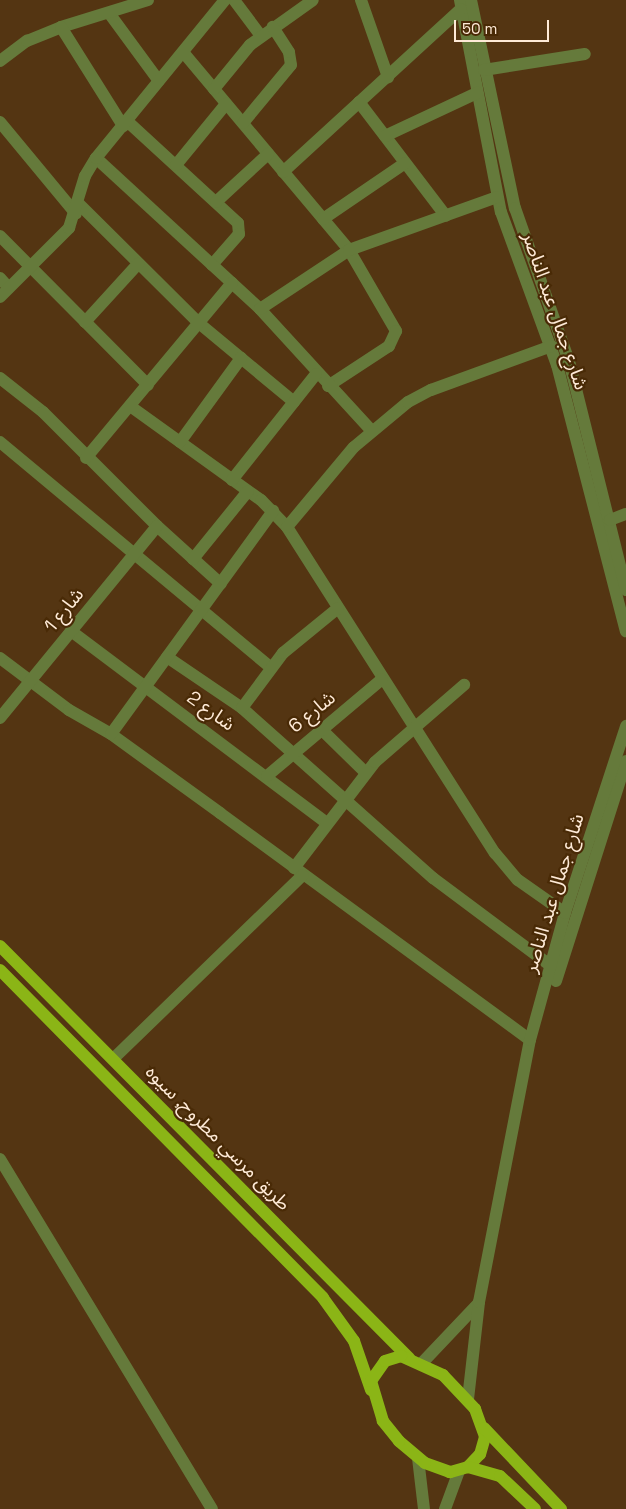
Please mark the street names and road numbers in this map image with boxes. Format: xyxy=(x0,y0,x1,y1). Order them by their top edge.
street label: شارع جمال عبد الناصر xyxy=(517,229,593,393)
street label: شارع 1 xyxy=(39,583,89,637)
street label: شارع 2 xyxy=(183,686,239,736)
street label: شارع 6 xyxy=(284,686,340,738)
street label: شارع جمال عبد الناصر xyxy=(519,811,589,975)
street label: طريق مرسي مطروح, سيوه xyxy=(141,1061,295,1215)

